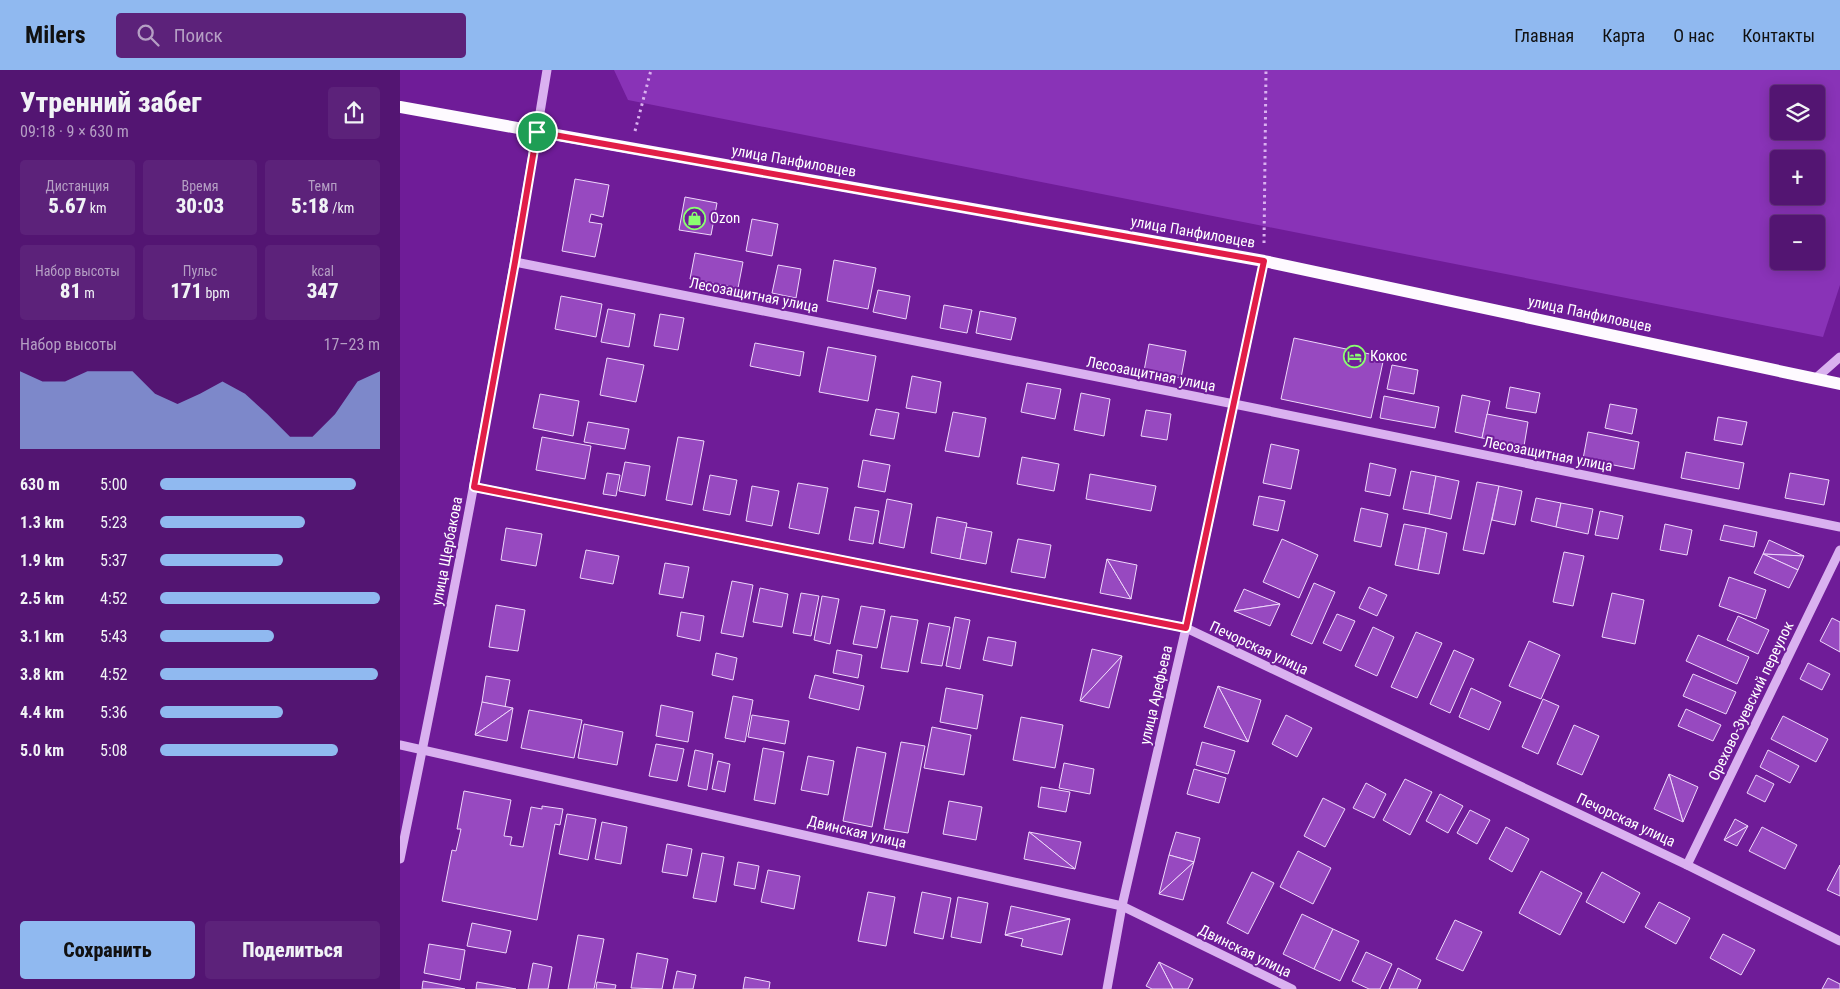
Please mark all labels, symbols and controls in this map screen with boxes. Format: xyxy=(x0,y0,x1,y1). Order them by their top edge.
search box xyxy=(116,13,466,58)
text: Milers xyxy=(25,21,86,49)
icon: search xyxy=(134,21,162,49)
text: Поиск xyxy=(174,24,223,47)
text: Главная xyxy=(1514,25,1574,46)
text: Карта xyxy=(1602,25,1645,46)
text: О нас xyxy=(1673,25,1714,46)
text: Контакты xyxy=(1742,25,1815,46)
map controls xyxy=(1770,85,1825,270)
button: layers xyxy=(1770,85,1825,140)
text: Утренний забег xyxy=(20,86,202,119)
button: share xyxy=(328,87,380,139)
pin xyxy=(516,111,558,153)
icon: arrive xyxy=(523,118,551,146)
text: 09:18 · 9 × 630 m xyxy=(20,122,129,141)
street label: улица Панфиловцев xyxy=(730,141,858,181)
button: + xyxy=(1770,150,1825,205)
text: Дистанция xyxy=(45,178,109,194)
text: Время xyxy=(182,178,218,194)
text: Темп xyxy=(308,178,337,194)
text: 5.67 xyxy=(48,194,86,218)
text: 30:03 xyxy=(176,194,224,218)
text: 5:18 xyxy=(291,194,329,218)
text: km xyxy=(86,200,107,216)
text: /km xyxy=(329,200,354,216)
shop icon: Ozon xyxy=(682,206,706,230)
place label: Ozon xyxy=(710,209,740,227)
street label: улица Панфиловцев xyxy=(1129,212,1257,252)
button: − xyxy=(1770,215,1825,270)
text: Набор высоты xyxy=(35,263,120,279)
text: Пульс xyxy=(183,263,217,279)
text: kcal xyxy=(311,263,334,279)
street label: Лесозащитная улица xyxy=(688,274,820,316)
text: 81 xyxy=(60,279,81,303)
text: 171 xyxy=(170,279,202,303)
text: 347 xyxy=(307,279,339,303)
text: m xyxy=(81,285,95,301)
text: bpm xyxy=(202,285,230,301)
street label: улица Панфиловцев xyxy=(1526,292,1654,336)
text: Набор высоты xyxy=(20,335,117,354)
text: 17–23 m xyxy=(324,335,380,354)
hotel icon: Кокос xyxy=(1342,344,1366,368)
place label: Кокос xyxy=(1370,347,1407,365)
street label: Лесозащитная улица xyxy=(1085,353,1217,395)
street label: Лесозащитная улица xyxy=(1482,433,1614,475)
text: 630 m xyxy=(20,475,60,494)
text: 5:00 xyxy=(100,475,127,494)
street label: улица Щербакова xyxy=(428,495,466,607)
text: 1.3 km xyxy=(20,513,64,532)
text: 5:23 xyxy=(100,513,127,532)
text: 1.9 km xyxy=(20,551,64,570)
text: 5:37 xyxy=(100,551,127,570)
text: 2.5 km xyxy=(20,589,64,608)
text: 4:52 xyxy=(100,589,127,608)
street label: Печорская улица xyxy=(1207,617,1311,679)
street label: Орехово-Зуевский переулок xyxy=(1705,618,1797,784)
text: 3.1 km xyxy=(20,627,64,646)
text: 5:43 xyxy=(100,627,127,646)
street label: улица Арефьева xyxy=(1136,644,1176,746)
text: 3.8 km xyxy=(20,665,64,684)
text: 4:52 xyxy=(100,665,127,684)
text: 4.4 km xyxy=(20,703,64,722)
text: 5:36 xyxy=(100,703,127,722)
text: 5.0 km xyxy=(20,741,64,760)
text: 5:08 xyxy=(100,741,127,760)
street label: Печорская улица xyxy=(1574,789,1678,851)
street label: Двинская улица xyxy=(806,812,908,852)
button: Сохранить xyxy=(20,921,195,979)
button: Поделиться xyxy=(205,921,380,979)
street label: Двинская улица xyxy=(1196,921,1294,981)

